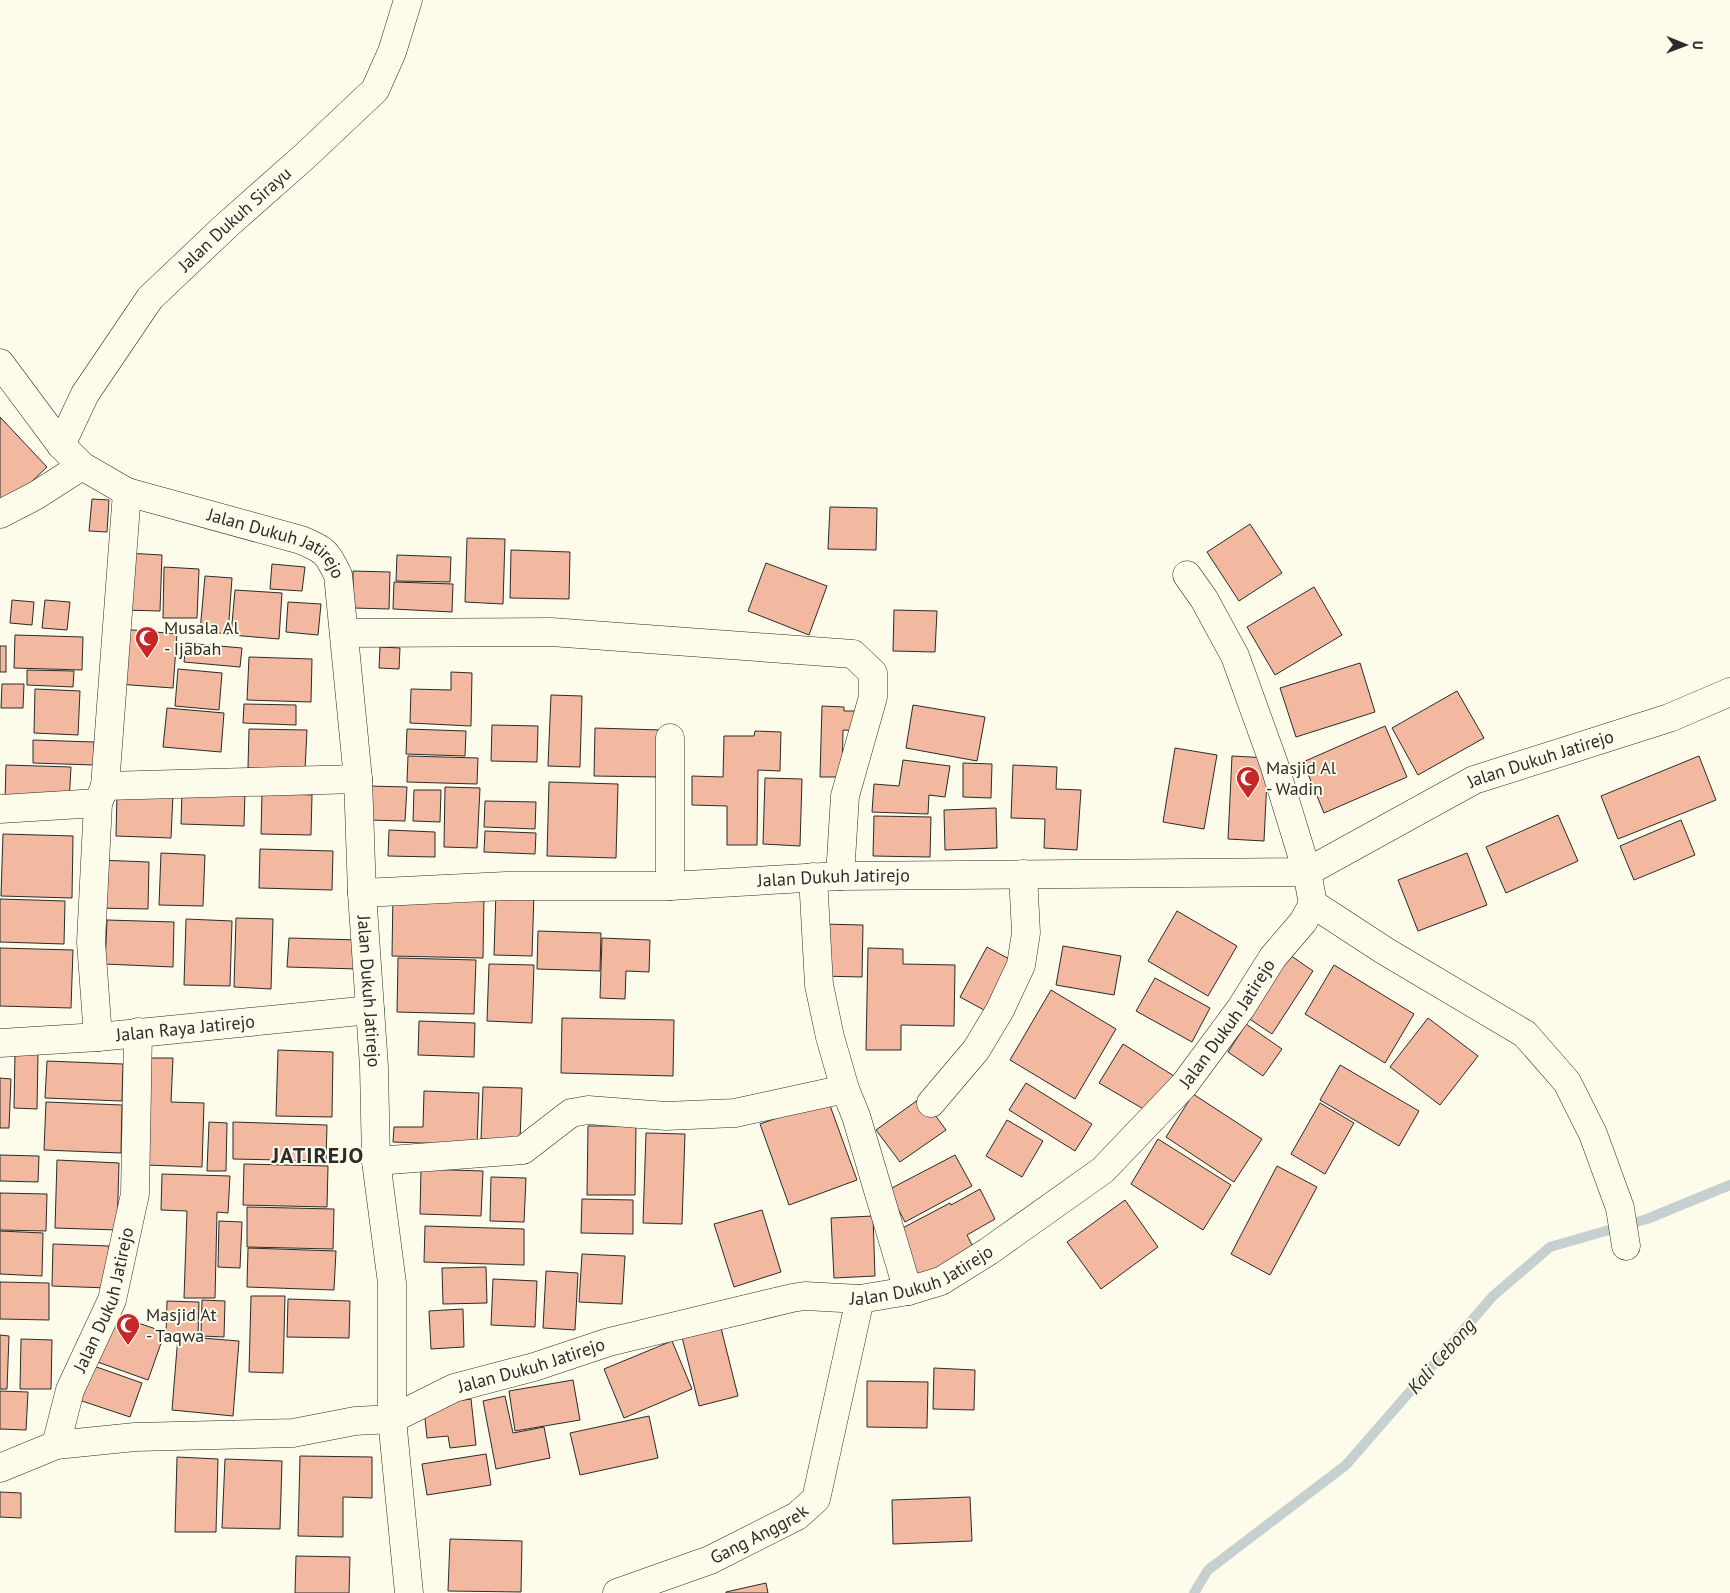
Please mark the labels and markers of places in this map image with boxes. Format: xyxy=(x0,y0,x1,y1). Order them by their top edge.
place label: Musala Al - Ijabah xyxy=(164,616,239,660)
mosque icon: Musala Al - Ijabah xyxy=(134,625,160,659)
place label: Masjid Al - Wadin xyxy=(1266,756,1337,800)
mosque icon: Masjid Al - Wadin xyxy=(1235,765,1261,799)
place label: Masjid At - Taqwa xyxy=(146,1303,217,1347)
mosque icon: Masjid At - Taqwa xyxy=(115,1312,141,1346)

